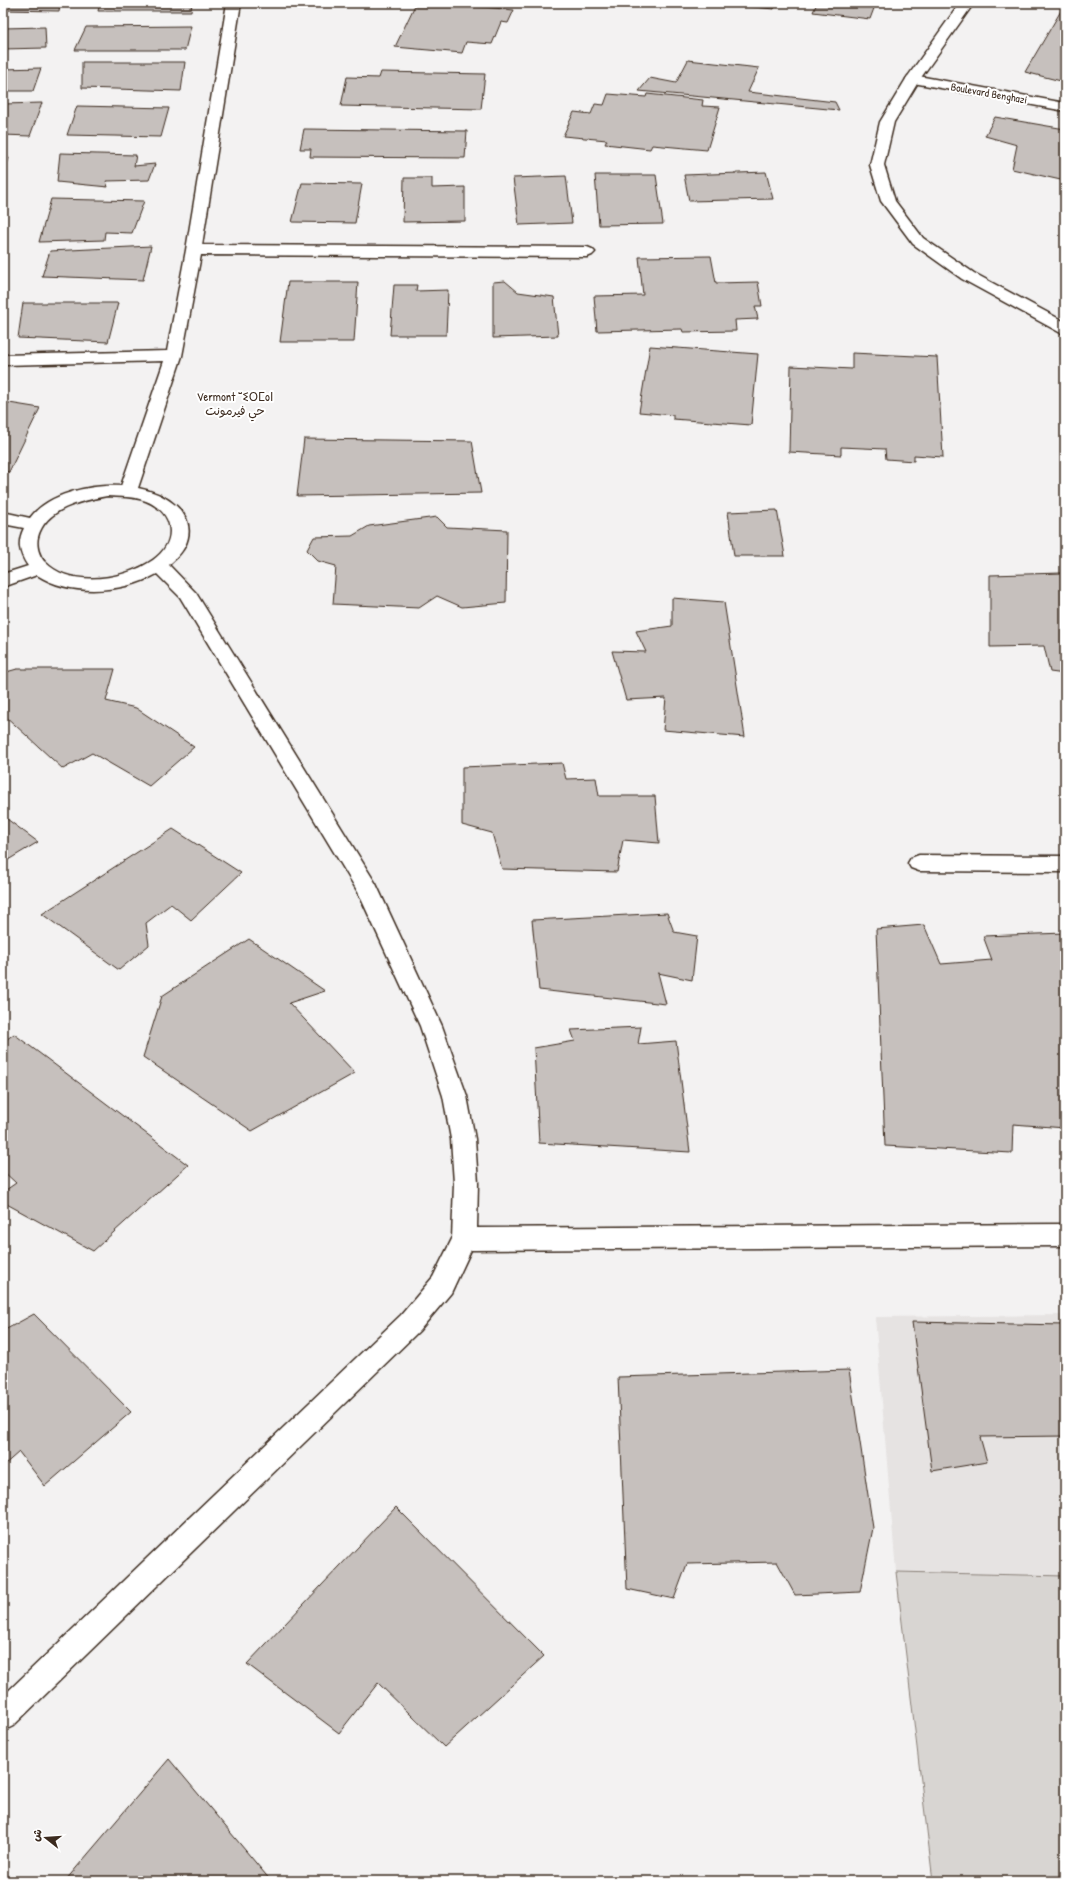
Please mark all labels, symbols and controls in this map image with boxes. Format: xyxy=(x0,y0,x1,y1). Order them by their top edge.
street label: Boulevard Benghazi xyxy=(950,79,1028,107)
district label: Vermont ⵯⵉⵔⵎoⵏ حي فيرمونت xyxy=(197,388,273,422)
north arrow xyxy=(26,1818,66,1858)
text: ش xyxy=(28,1827,45,1843)

